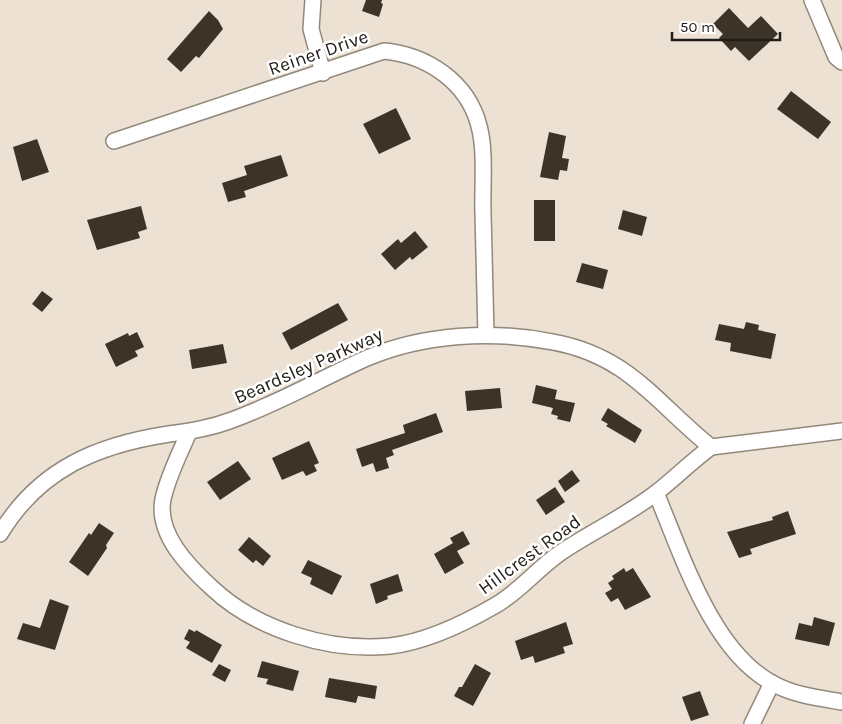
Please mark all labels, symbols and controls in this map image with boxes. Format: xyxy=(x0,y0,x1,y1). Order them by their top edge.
scale bar xyxy=(672,10,780,42)
text: 50 m xyxy=(680,18,715,36)
street label: Reiner Drive xyxy=(266,26,371,80)
street label: Beardsley Parkway xyxy=(231,323,386,409)
street label: Hillcrest Road xyxy=(474,510,585,599)

